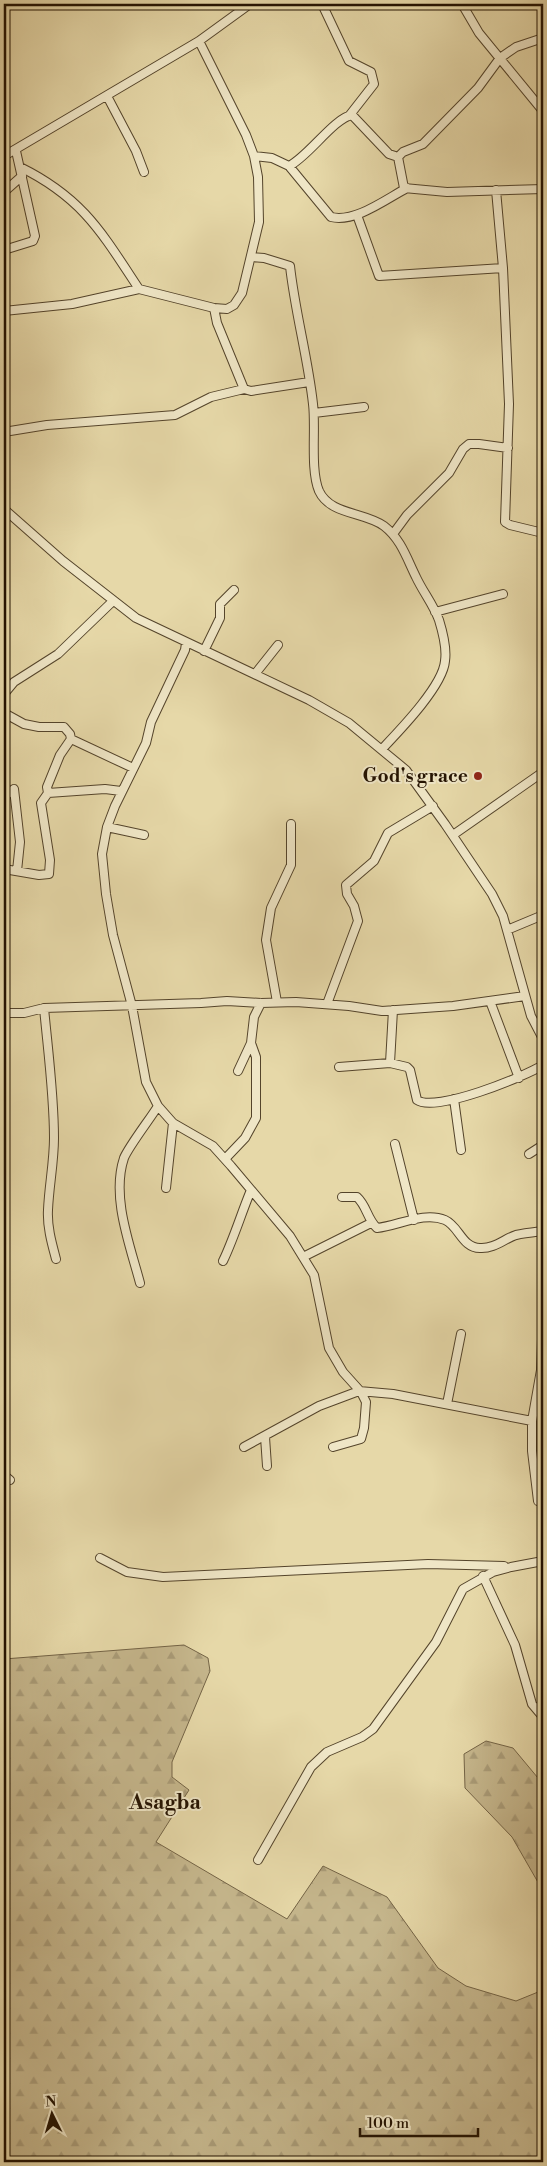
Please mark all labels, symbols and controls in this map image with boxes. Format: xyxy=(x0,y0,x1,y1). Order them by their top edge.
place label: God's grace xyxy=(363,764,468,788)
marker: God's grace xyxy=(472,770,484,782)
district label: Asagba xyxy=(128,1790,202,1816)
north arrow xyxy=(28,2088,78,2138)
text: N xyxy=(45,2093,57,2111)
scale bar xyxy=(360,2106,477,2138)
text: 100 m xyxy=(367,2114,409,2133)

